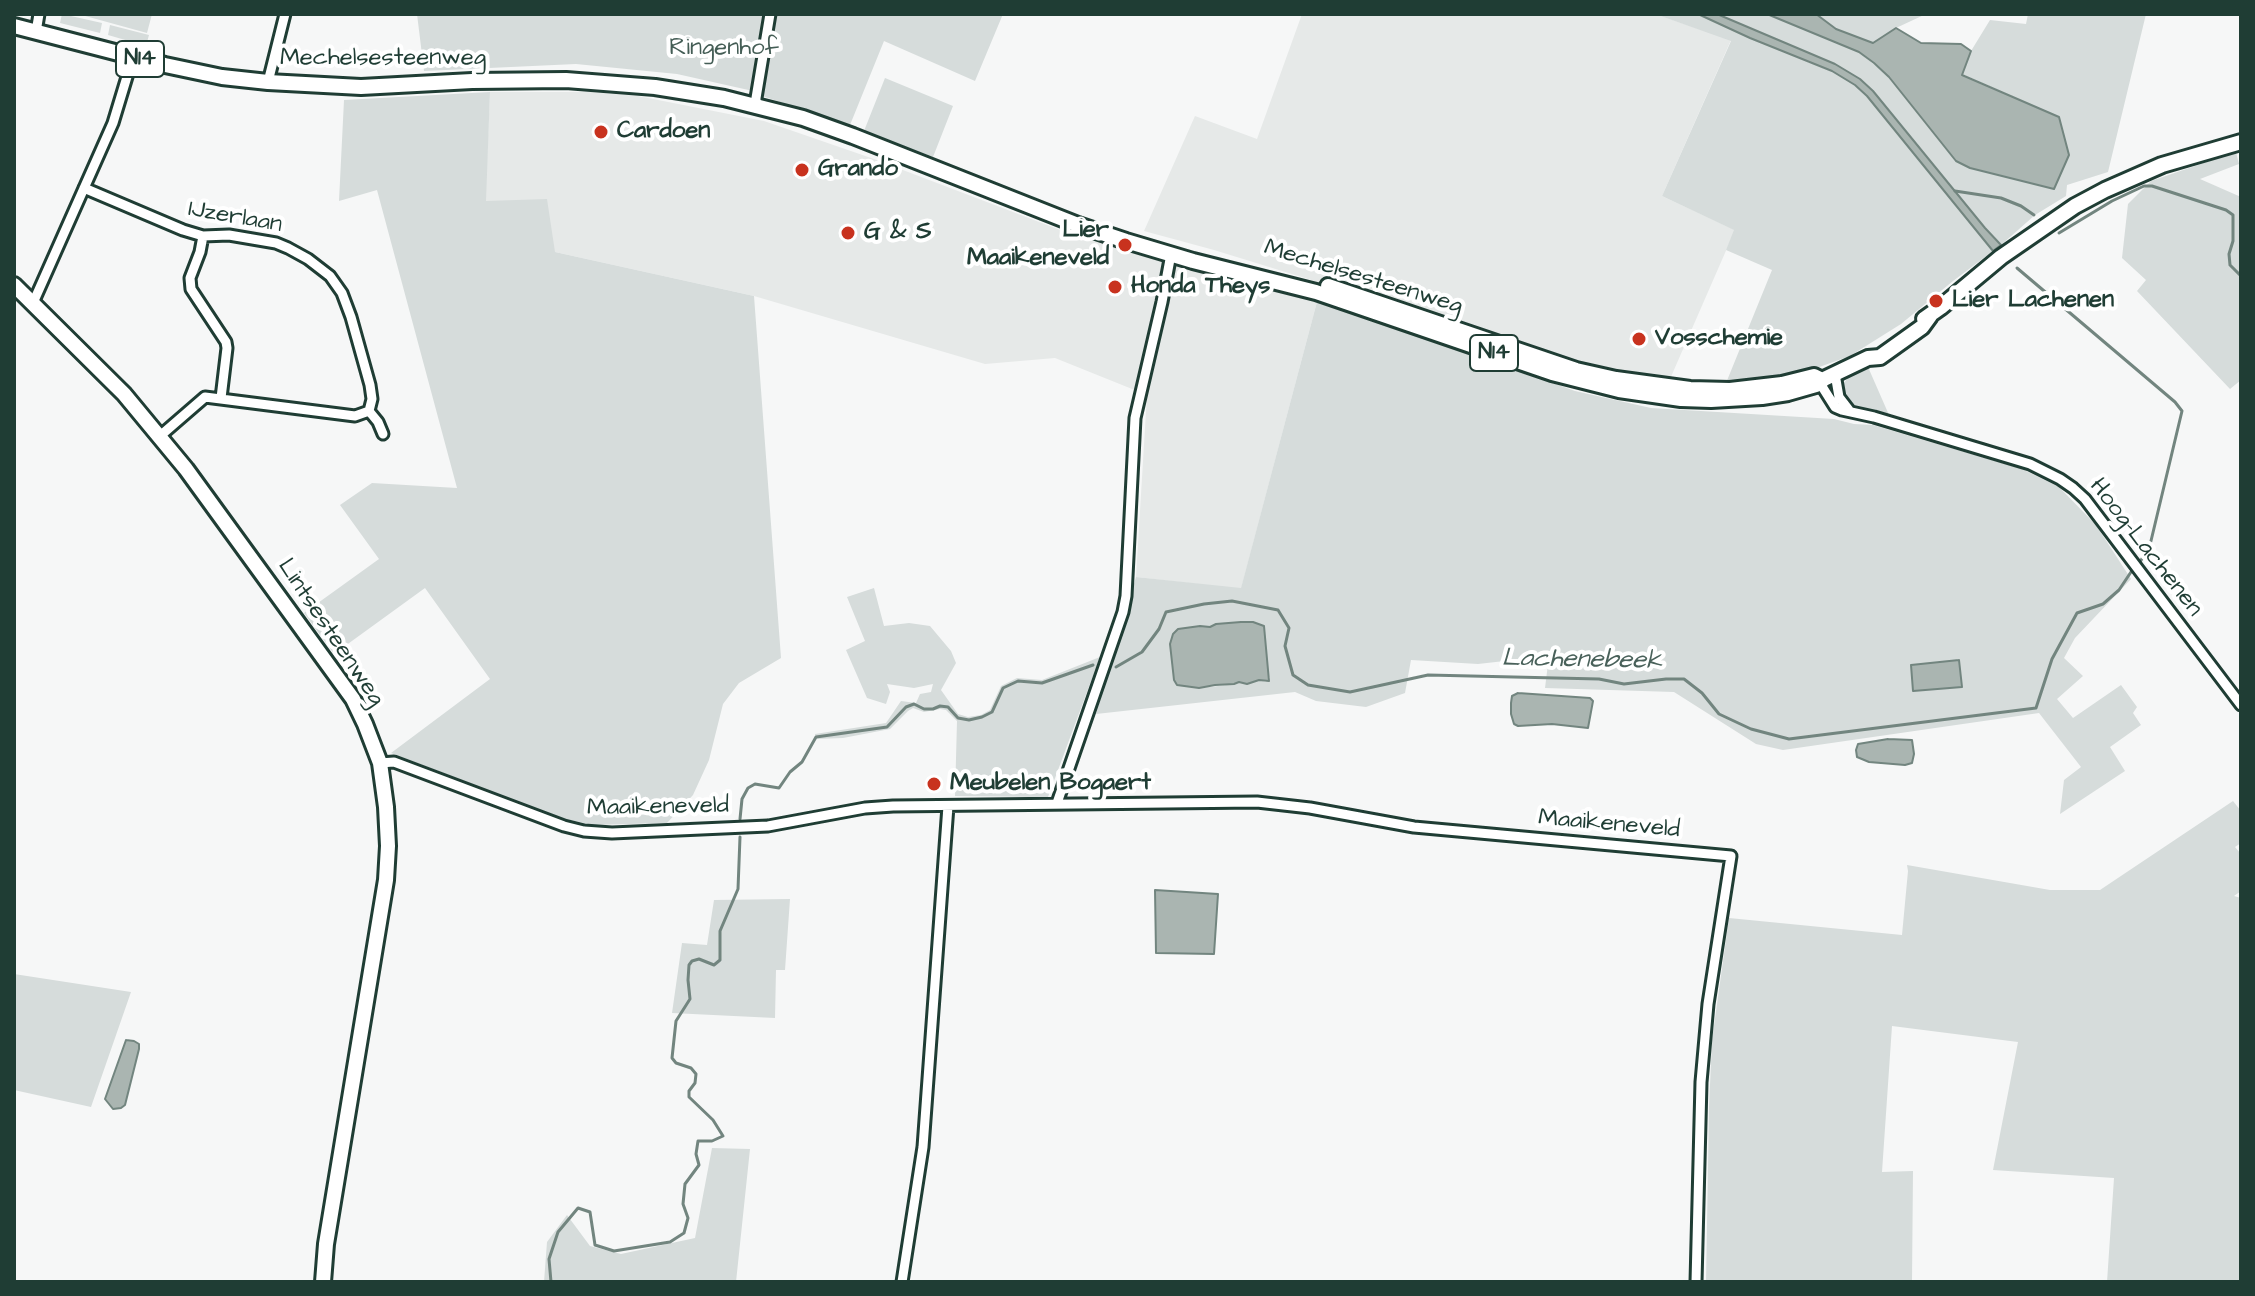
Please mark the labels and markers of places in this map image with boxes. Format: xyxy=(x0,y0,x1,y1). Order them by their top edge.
place label: Cardoen xyxy=(617,118,710,146)
marker: Cardoen xyxy=(592,123,610,141)
place label: Grando xyxy=(818,156,898,184)
marker: Grando xyxy=(793,161,811,179)
place label: Lier Maaikeneveld xyxy=(967,217,1109,273)
place label: G & S xyxy=(864,219,931,247)
marker: G & S xyxy=(839,224,857,242)
marker: Lier Maaikeneveld xyxy=(1116,236,1134,254)
place label: Honda Theys xyxy=(1131,273,1270,301)
marker: Honda Theys xyxy=(1106,278,1124,296)
place label: Lier Lachenen xyxy=(1952,287,2114,315)
marker: Lier Lachenen xyxy=(1927,292,1945,310)
place label: Vosschemie xyxy=(1655,325,1783,353)
marker: Vosschemie xyxy=(1630,330,1648,348)
place label: Meubelen Bogaert xyxy=(950,770,1151,798)
marker: Meubelen Bogaert xyxy=(925,775,943,793)

